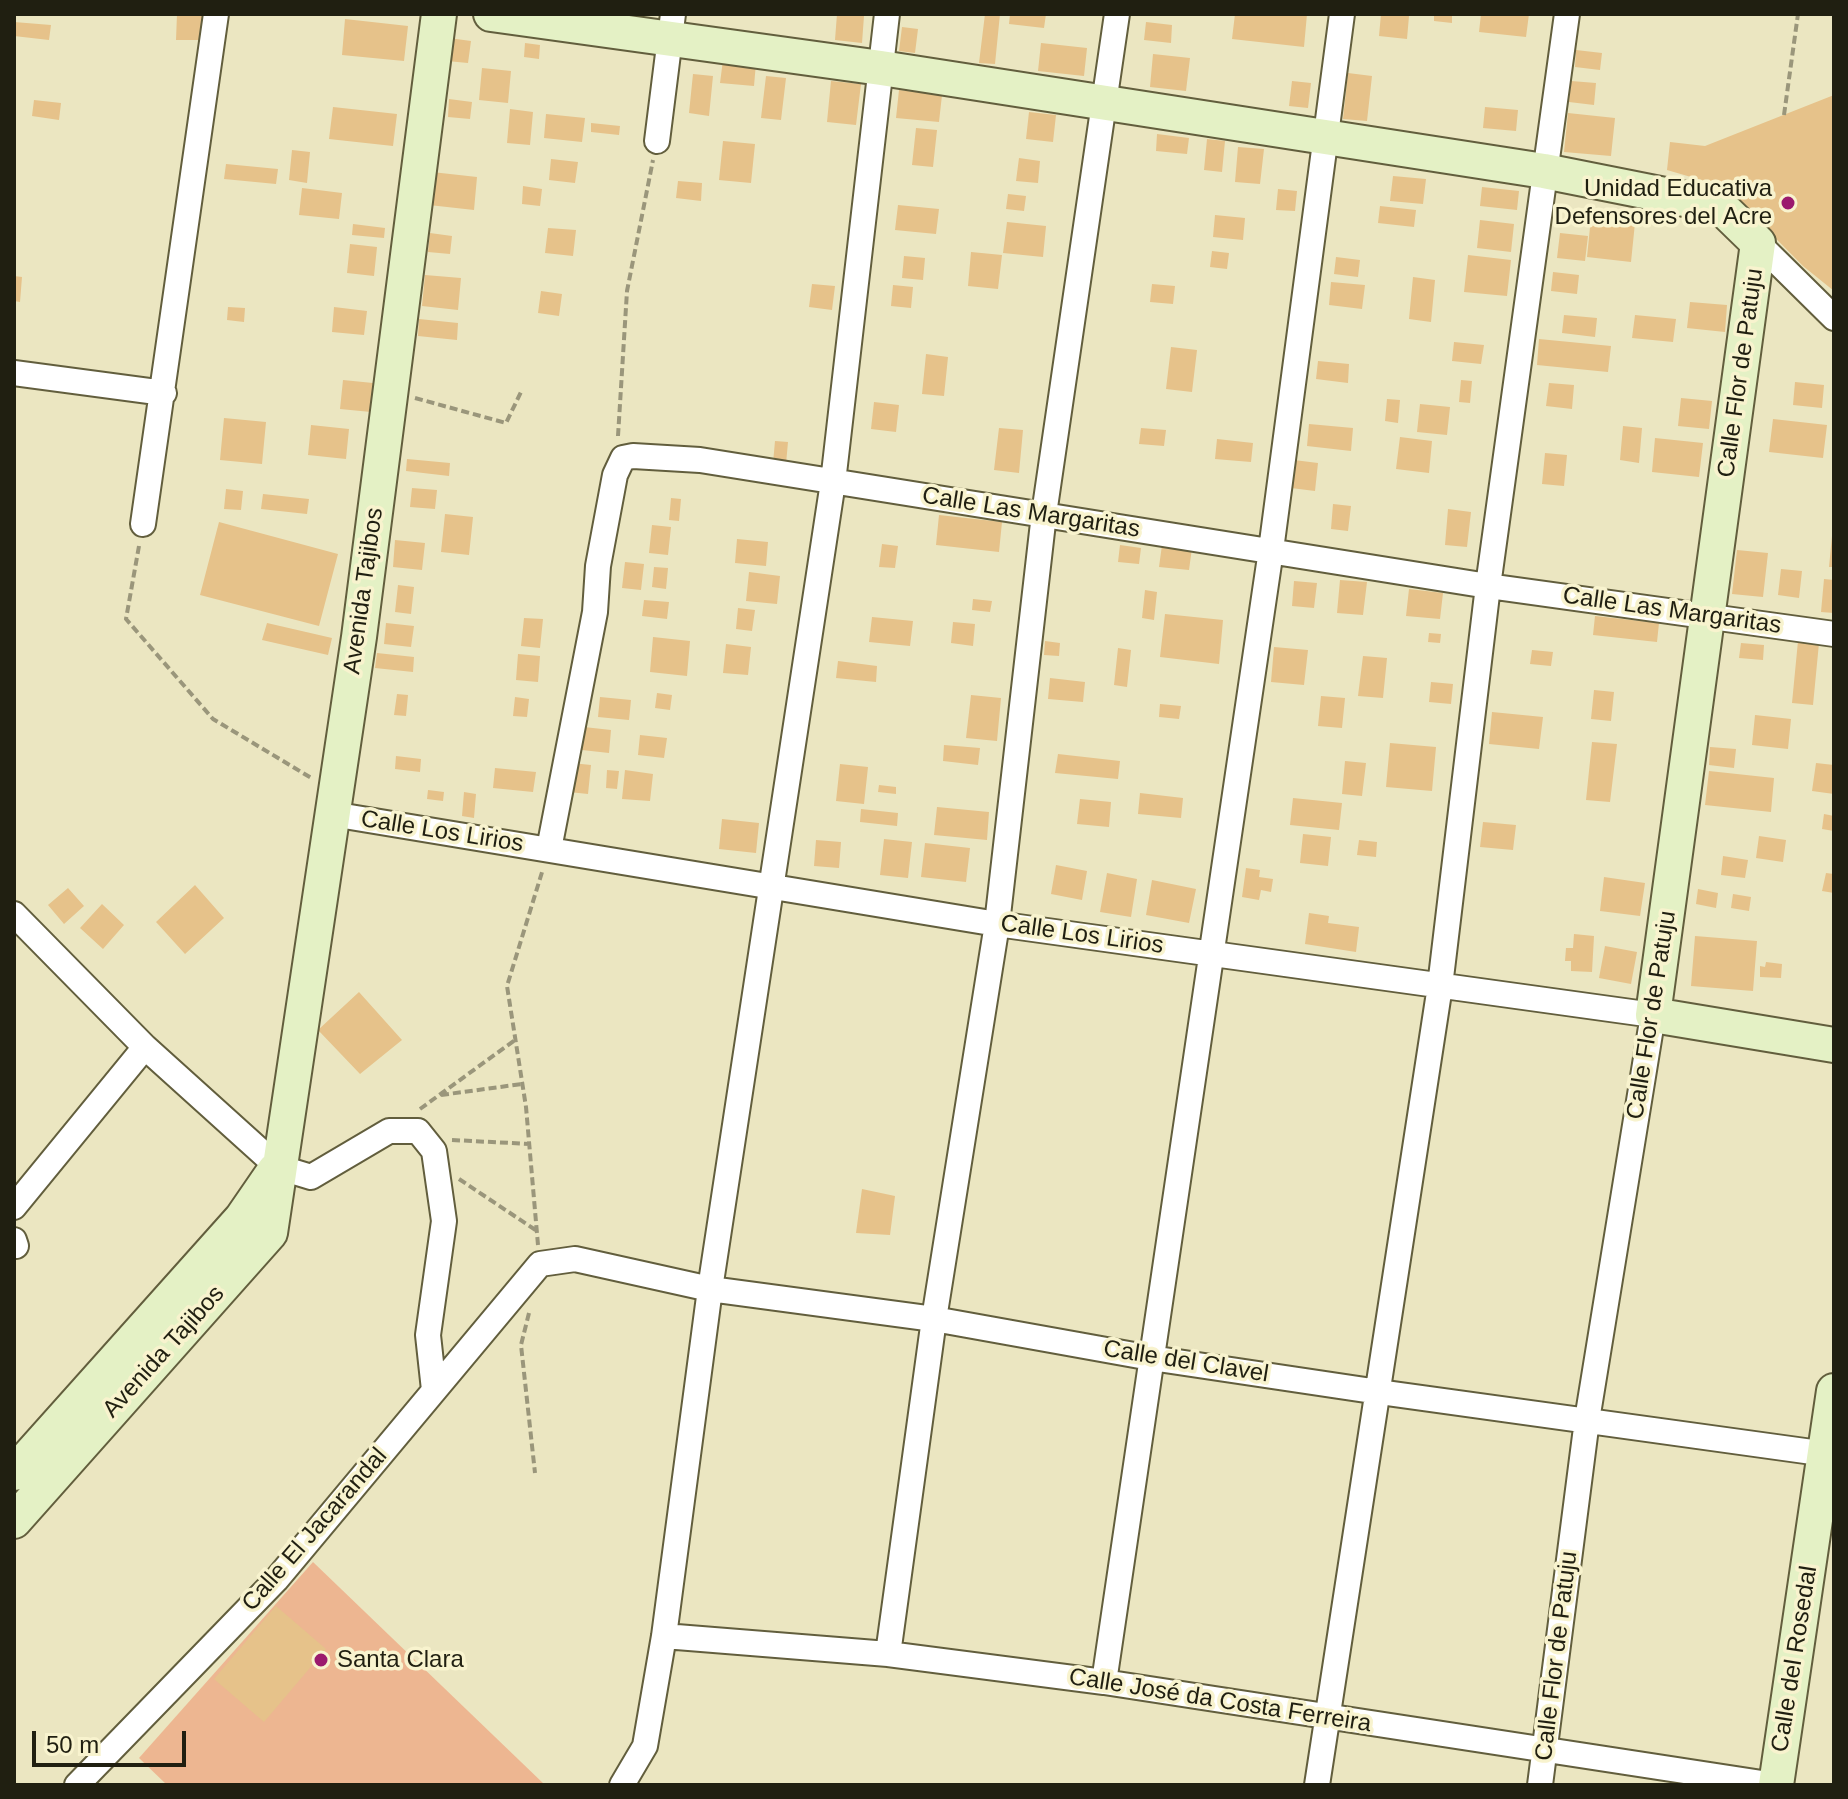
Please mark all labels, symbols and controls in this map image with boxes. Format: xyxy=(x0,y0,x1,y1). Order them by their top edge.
place label: Unidad Educativa Defensores del Acre xyxy=(1555,175,1772,231)
marker: Unidad Educativa Defensores del Acre xyxy=(1779,194,1797,212)
street label: Calle Flor de Patuju xyxy=(1712,267,1770,479)
street label: Calle Las Margaritas xyxy=(920,482,1142,544)
street label: Avenida Tajibos xyxy=(338,506,390,676)
street label: Calle Las Margaritas xyxy=(1561,581,1783,641)
street label: Calle Los Lirios xyxy=(359,805,525,859)
street label: Calle Los Lirios xyxy=(999,909,1165,961)
street label: Calle Flor de Patuju xyxy=(1621,909,1683,1121)
street label: Avenida Tajibos xyxy=(97,1280,231,1424)
street label: Calle del Clavel xyxy=(1101,1335,1271,1389)
street label: Calle El Jacarandal xyxy=(236,1443,394,1617)
street label: Calle Flor de Patuju xyxy=(1530,1550,1584,1762)
street label: Calle del Rosedal xyxy=(1766,1564,1824,1754)
place label: Santa Clara xyxy=(337,1646,464,1674)
marker: Santa Clara xyxy=(312,1651,330,1669)
street label: Calle José da Costa Ferreira xyxy=(1067,1663,1373,1739)
scale bar xyxy=(36,1715,190,1765)
text: 50 m xyxy=(46,1731,99,1758)

